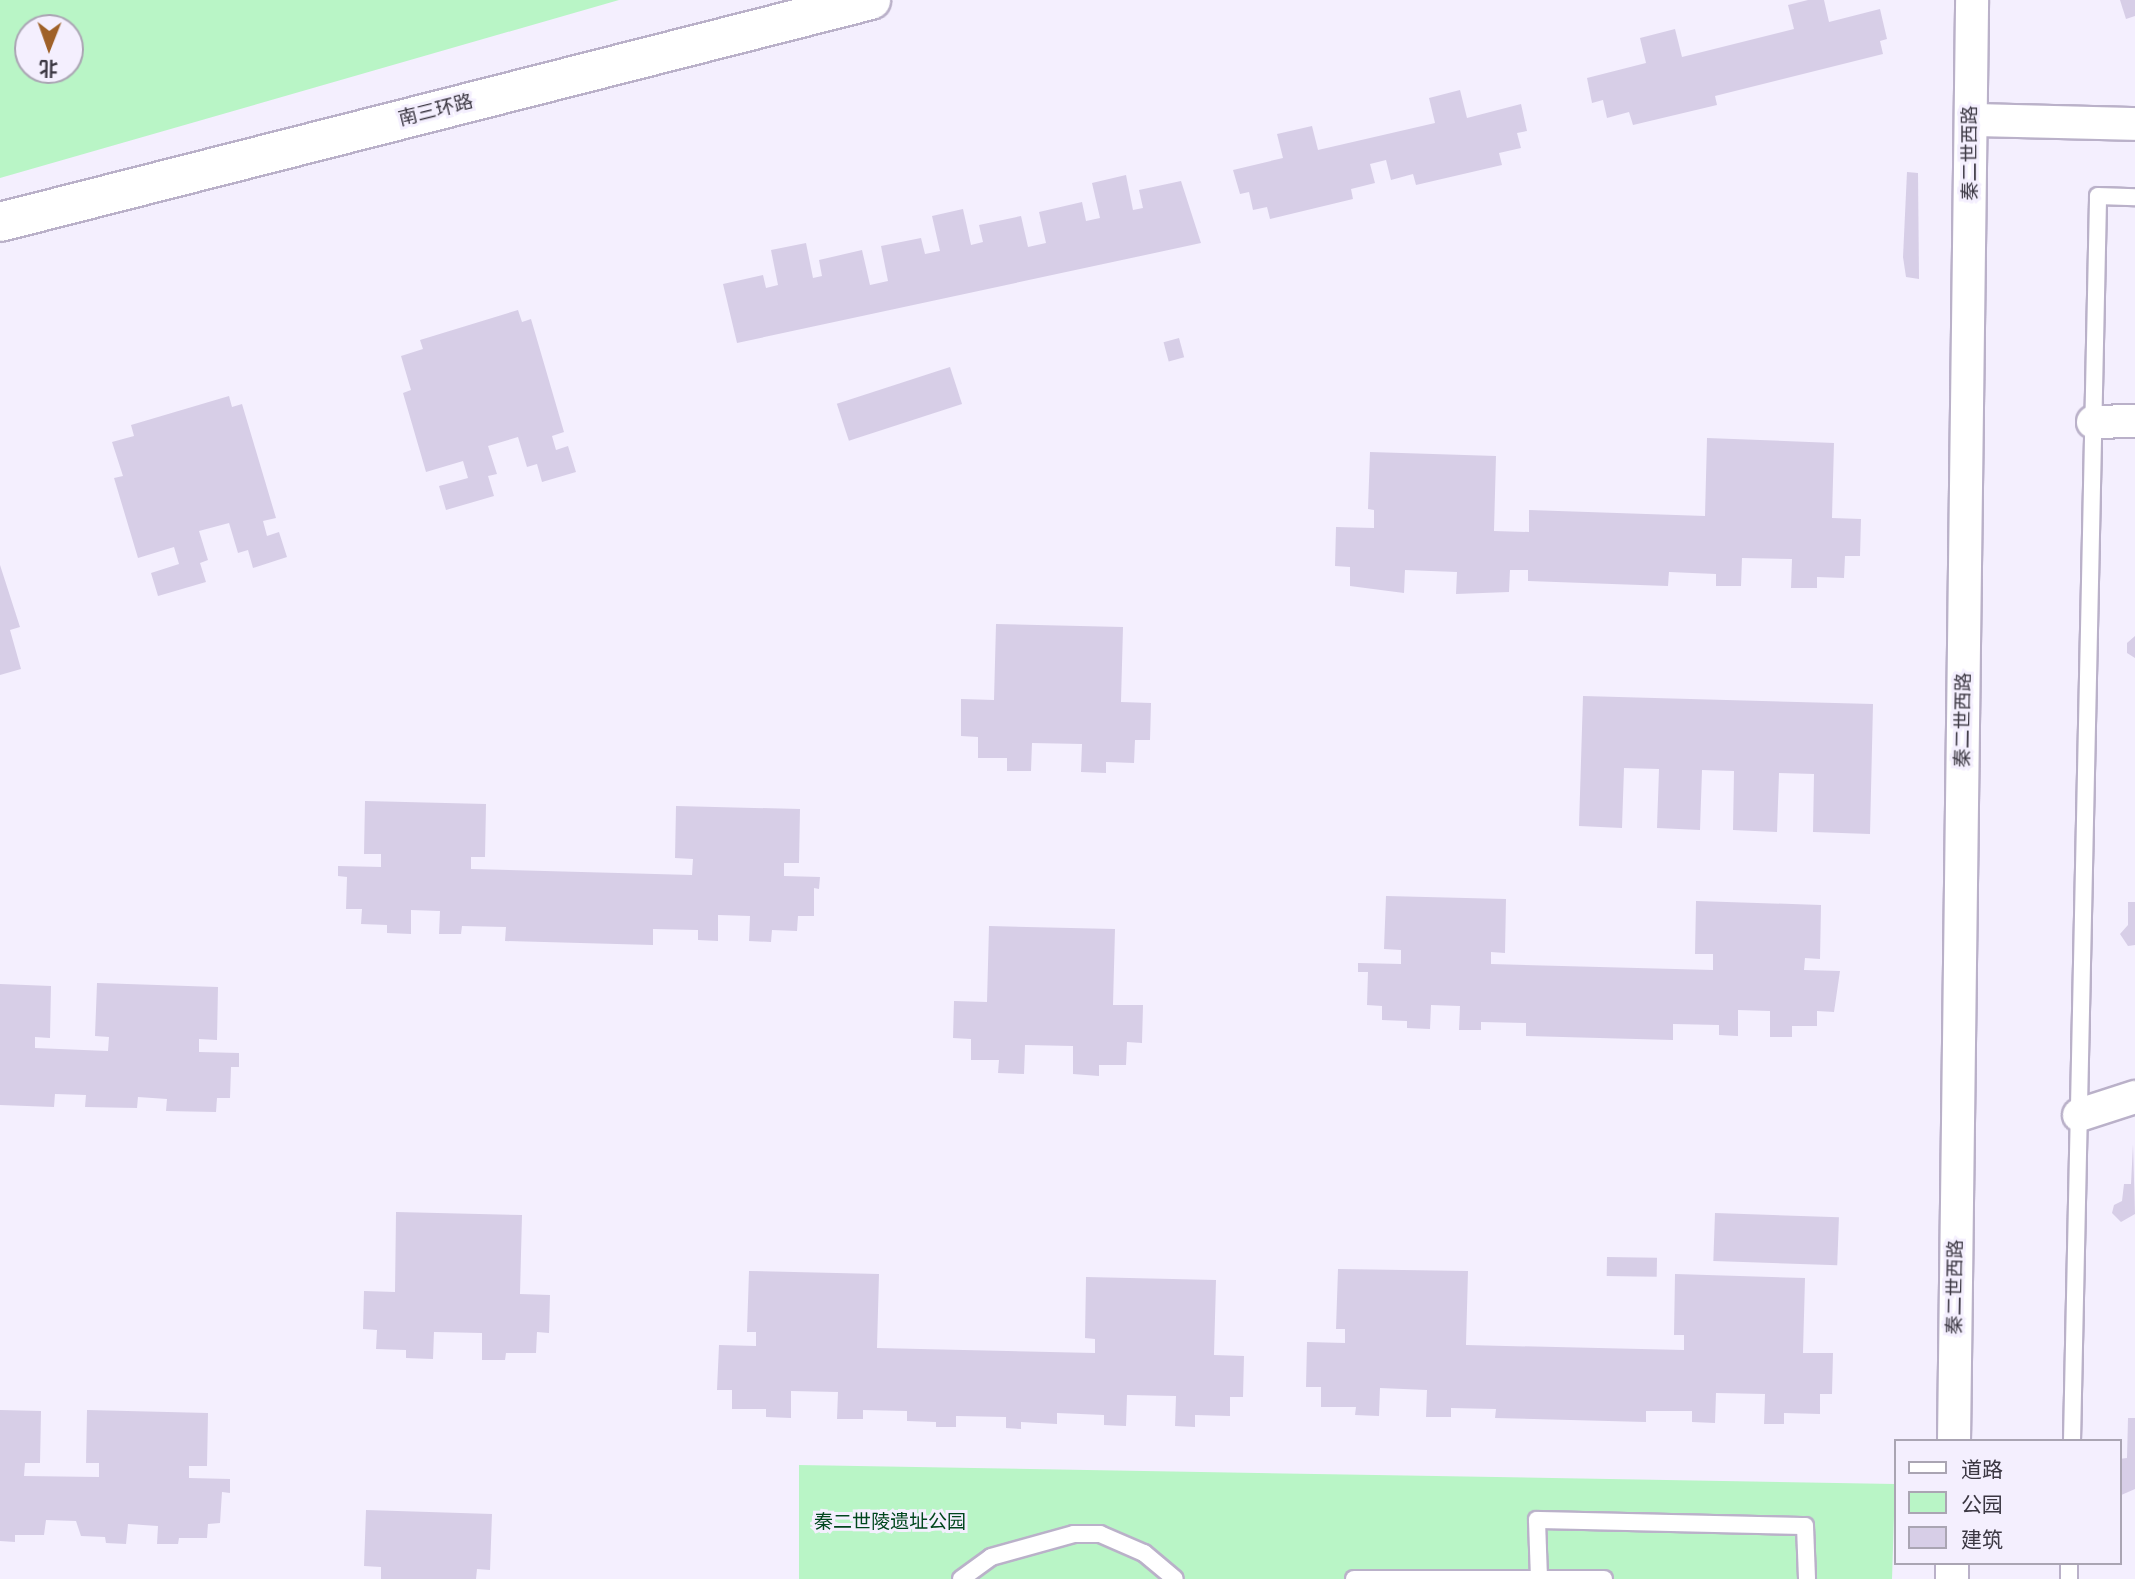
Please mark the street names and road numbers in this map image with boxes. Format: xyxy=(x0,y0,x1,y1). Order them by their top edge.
street label: 南三环路 xyxy=(396,91,476,131)
street label: 秦二世西路 xyxy=(1960,106,1982,200)
street label: 秦二世西路 xyxy=(1952,672,1976,768)
street label: 秦二世西路 xyxy=(1944,1239,1968,1335)

